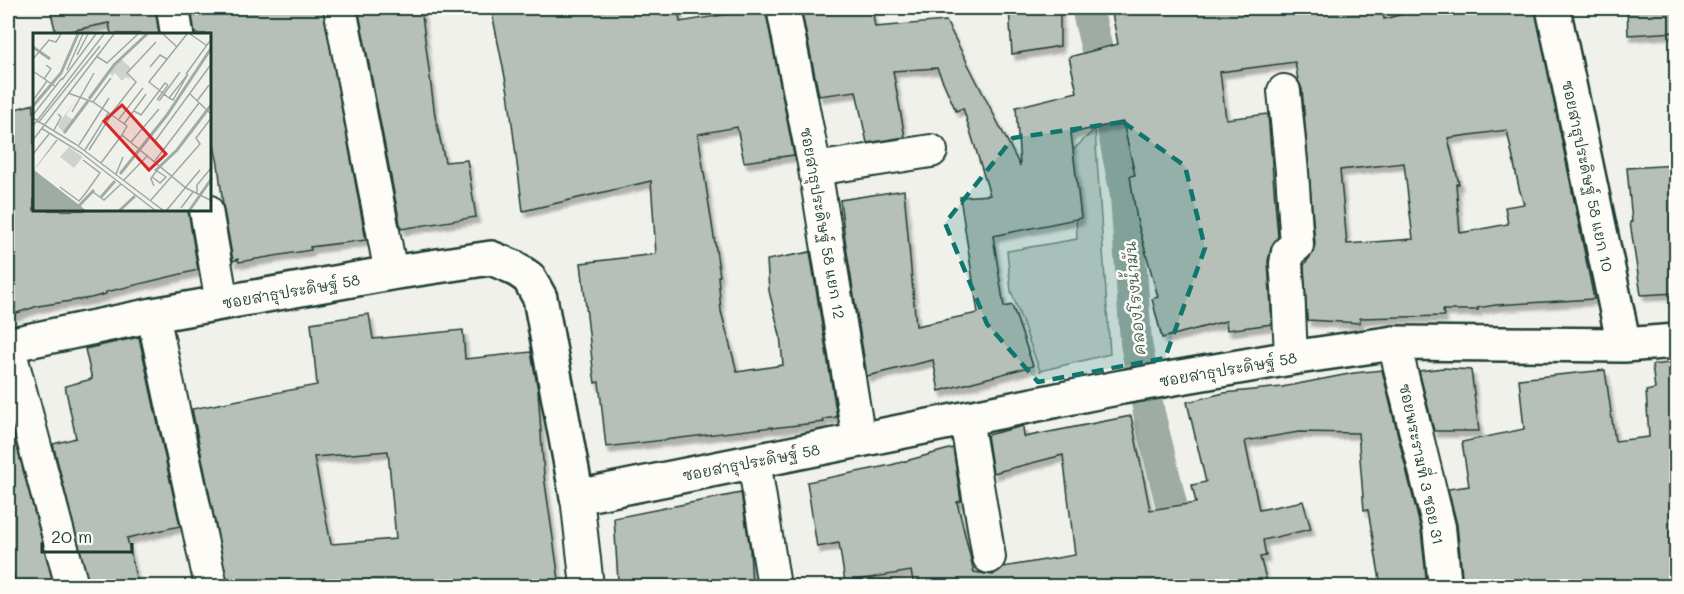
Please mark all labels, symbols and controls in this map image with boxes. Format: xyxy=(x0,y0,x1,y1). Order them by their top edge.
inset map xyxy=(33,33,212,212)
street label: ซอยสาธุประดิษฐ์ 58 แยก 10 xyxy=(1556,79,1618,274)
street label: ซอยสาธุประดิษฐ์ 58 แยก 12 xyxy=(794,126,850,321)
water label: คลองโรงน้ำมัน xyxy=(1114,240,1149,356)
street label: ซอยสาธุประดิษฐ์ 58 xyxy=(221,269,362,315)
street label: ซอยสาธุประดิษฐ์ 58 xyxy=(1158,347,1299,393)
street label: ซอยพระรามที่ 3 ซอย 31 xyxy=(1395,381,1454,546)
street label: ซอยสาธุประดิษฐ์ 58 xyxy=(681,439,822,487)
scale bar xyxy=(42,516,132,554)
text: 20 m xyxy=(51,524,92,548)

